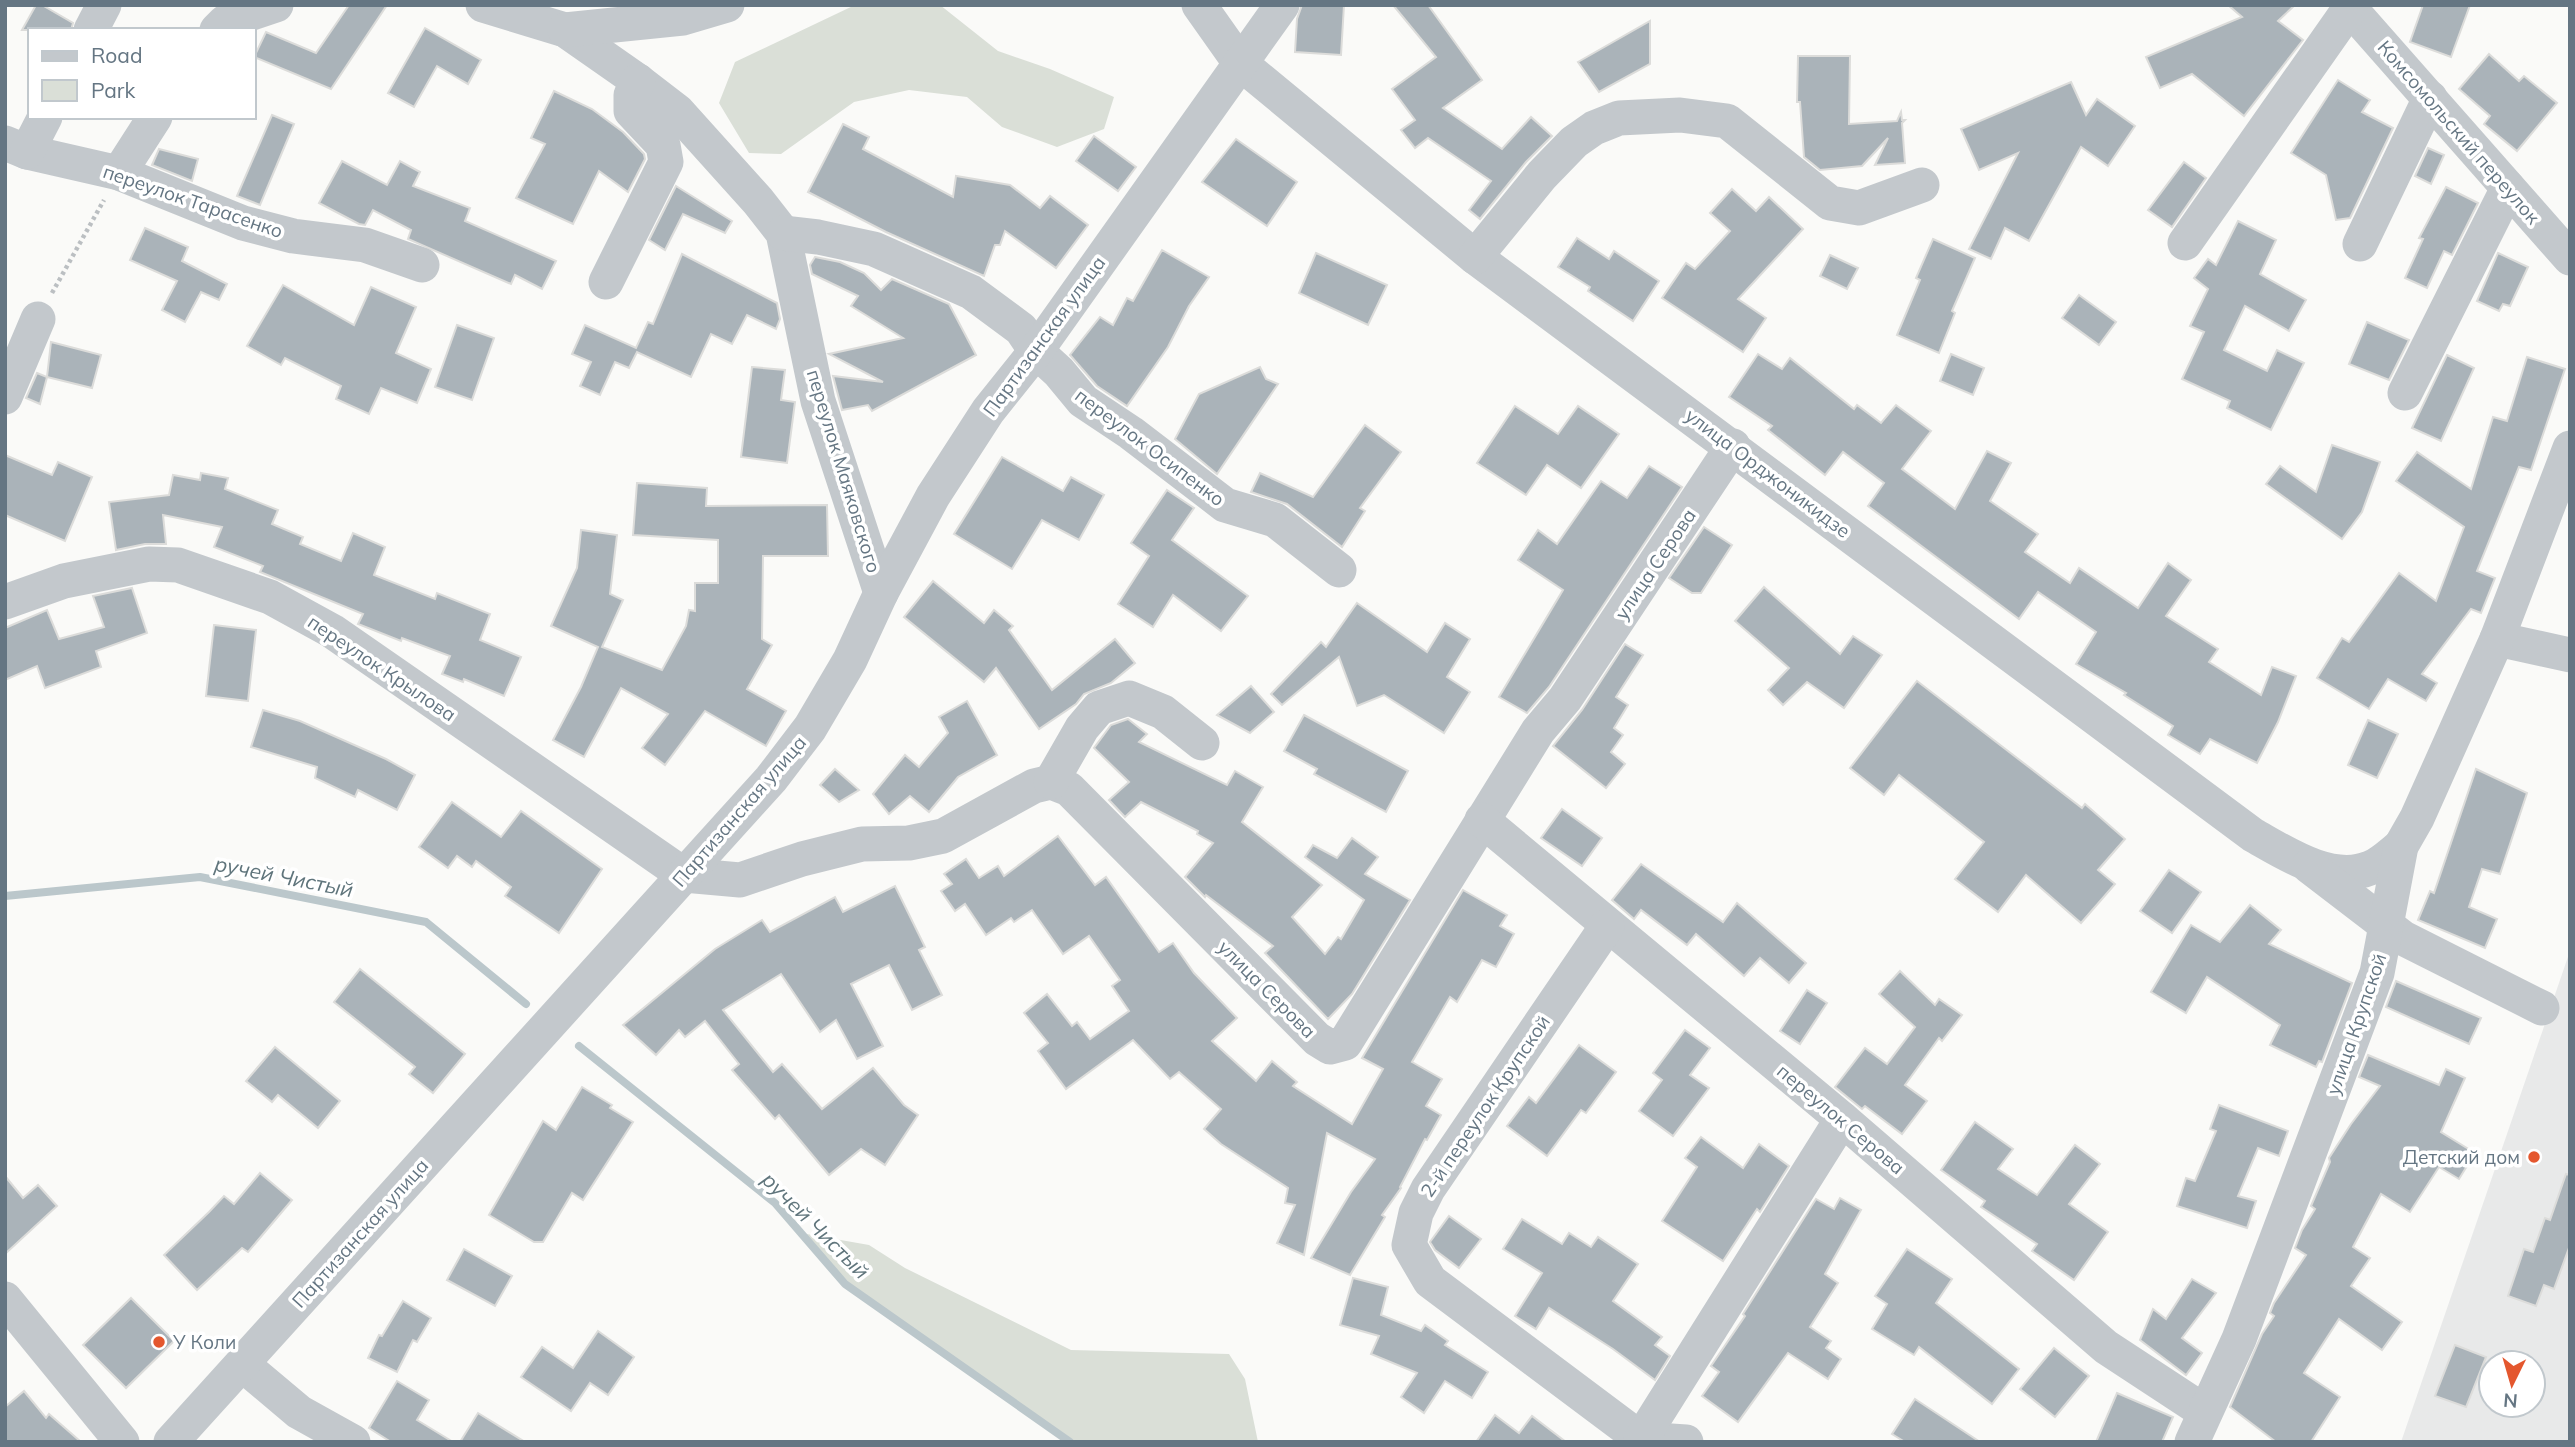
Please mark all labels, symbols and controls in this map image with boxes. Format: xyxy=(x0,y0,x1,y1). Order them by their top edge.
legend xyxy=(28,28,256,119)
street label: Комсомольский переулок xyxy=(2373,35,2546,229)
text: Road xyxy=(91,42,142,68)
text: Park xyxy=(91,77,135,103)
street label: переулок Тарасенко xyxy=(100,159,286,243)
street label: Партизанская улица xyxy=(978,251,1110,421)
street label: переулок Маяковского xyxy=(802,366,886,576)
street label: переулок Осипенко xyxy=(1071,383,1229,511)
street label: улица Орджоникидзе xyxy=(1681,403,1855,543)
street label: улица Серова xyxy=(1609,504,1701,624)
street label: переулок Крылова xyxy=(303,610,461,726)
street label: Партизанская улица xyxy=(667,731,811,891)
water label: ручей Чистый xyxy=(212,850,356,902)
street label: улица Серова xyxy=(1213,935,1321,1043)
street label: улица Крупской xyxy=(2321,950,2391,1098)
street label: 2-й переулок Крупской xyxy=(1415,1010,1555,1202)
street label: переулок Серова xyxy=(1772,1059,1910,1179)
place label: Детский дом xyxy=(2403,1145,2520,1169)
marker: Детский дом xyxy=(2526,1149,2542,1165)
street label: Партизанская улица xyxy=(287,1153,433,1313)
water label: ручей Чистый xyxy=(757,1166,875,1284)
place label: У Коли xyxy=(172,1330,236,1354)
marker: У Коли xyxy=(151,1334,167,1350)
north arrow xyxy=(2477,1349,2547,1419)
text: N xyxy=(2502,1388,2519,1414)

